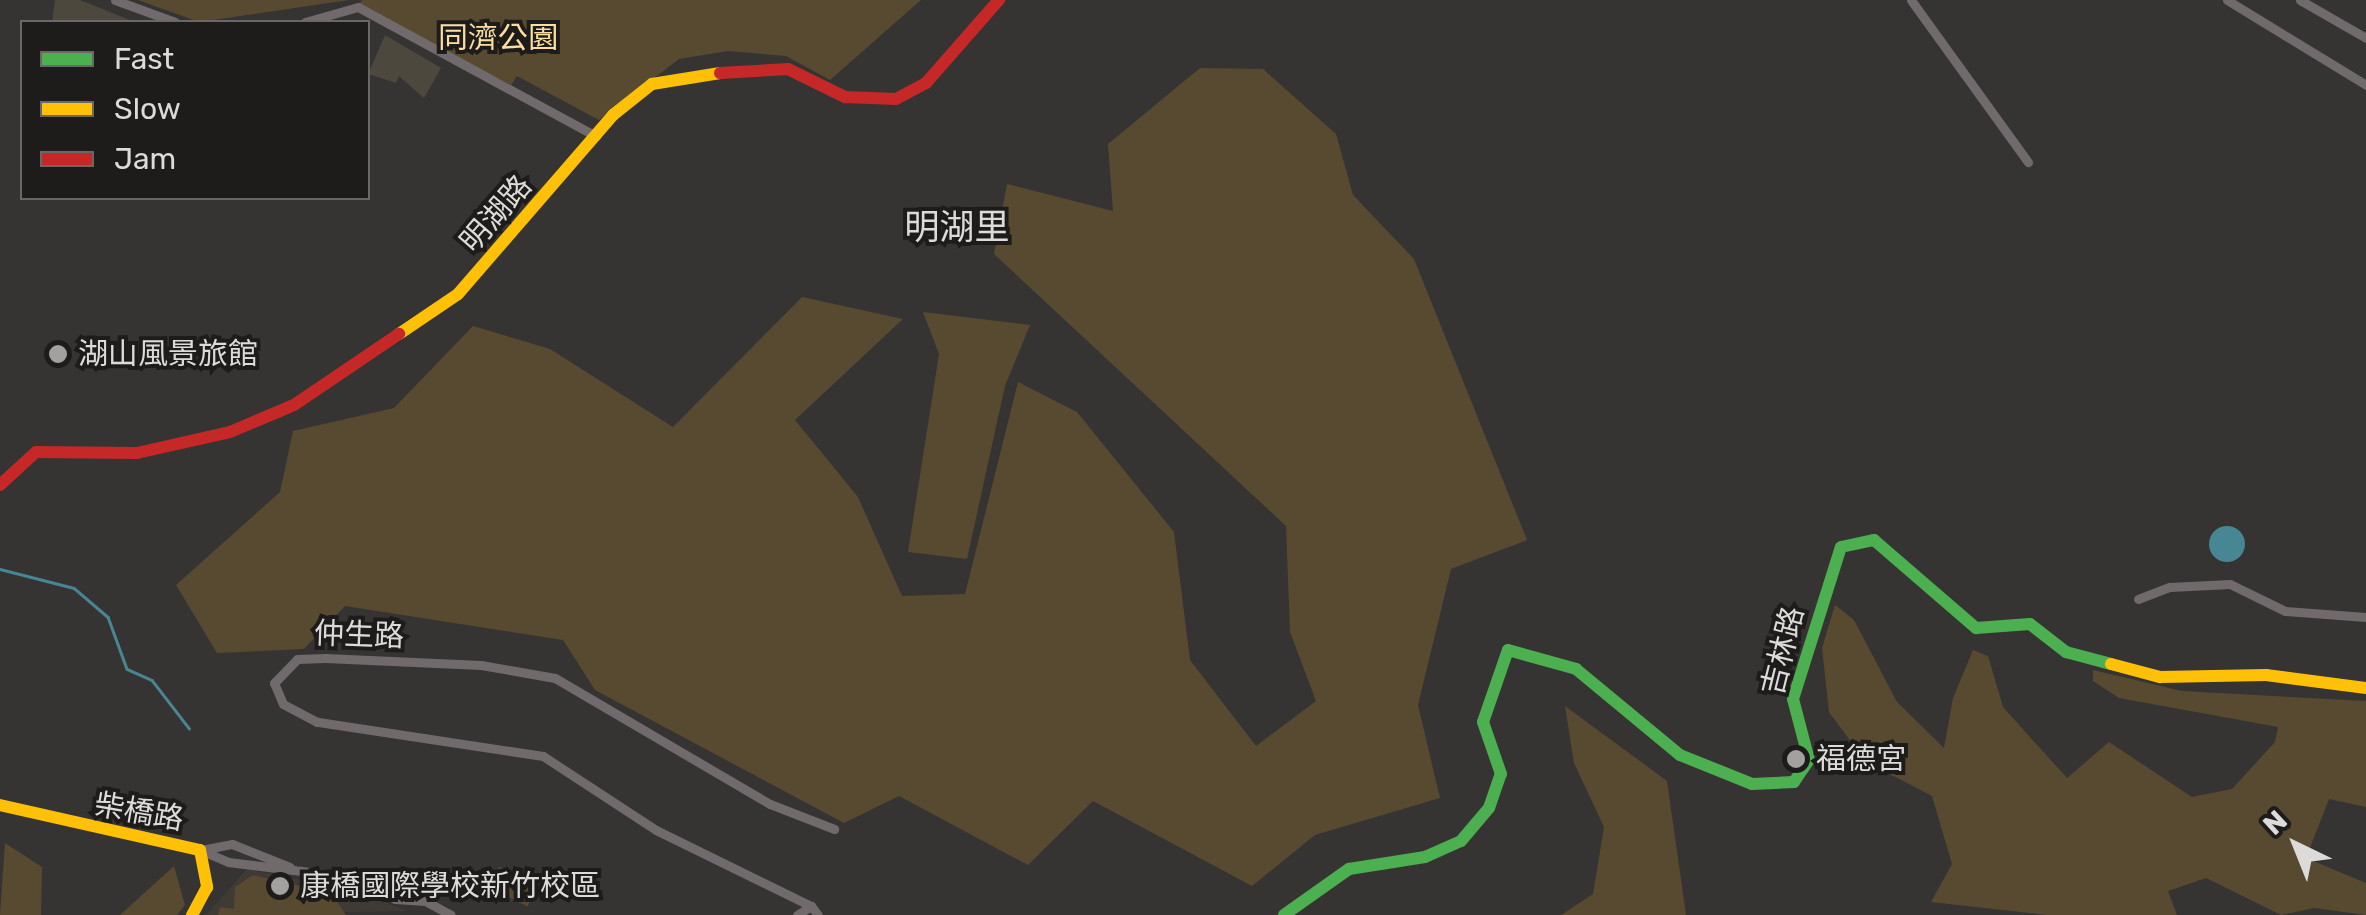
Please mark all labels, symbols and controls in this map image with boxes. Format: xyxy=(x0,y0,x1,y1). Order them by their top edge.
legend xyxy=(20,20,370,200)
park label: 同濟公園 xyxy=(438,20,558,56)
text: Fast xyxy=(114,41,174,77)
text: Slow xyxy=(114,91,181,127)
text: Jam xyxy=(114,141,176,177)
street label: 明湖路 xyxy=(453,168,539,260)
district label: 明湖里 xyxy=(905,206,1009,248)
place label: 湖山風景旅館 xyxy=(78,336,258,372)
marker: 湖山風景旅館 xyxy=(47,343,69,365)
street label: 吉林路 xyxy=(1755,603,1811,699)
street label: 仲生路 xyxy=(313,615,405,655)
place label: 福德宮 xyxy=(1816,741,1906,777)
marker: 福德宮 xyxy=(1785,748,1807,770)
street label: 柴橋路 xyxy=(92,786,186,838)
north arrow xyxy=(2246,795,2346,895)
text: N xyxy=(2257,804,2294,842)
place label: 康橋國際學校新竹校區 xyxy=(300,868,600,904)
marker: 康橋國際學校新竹校區 xyxy=(269,875,291,897)

